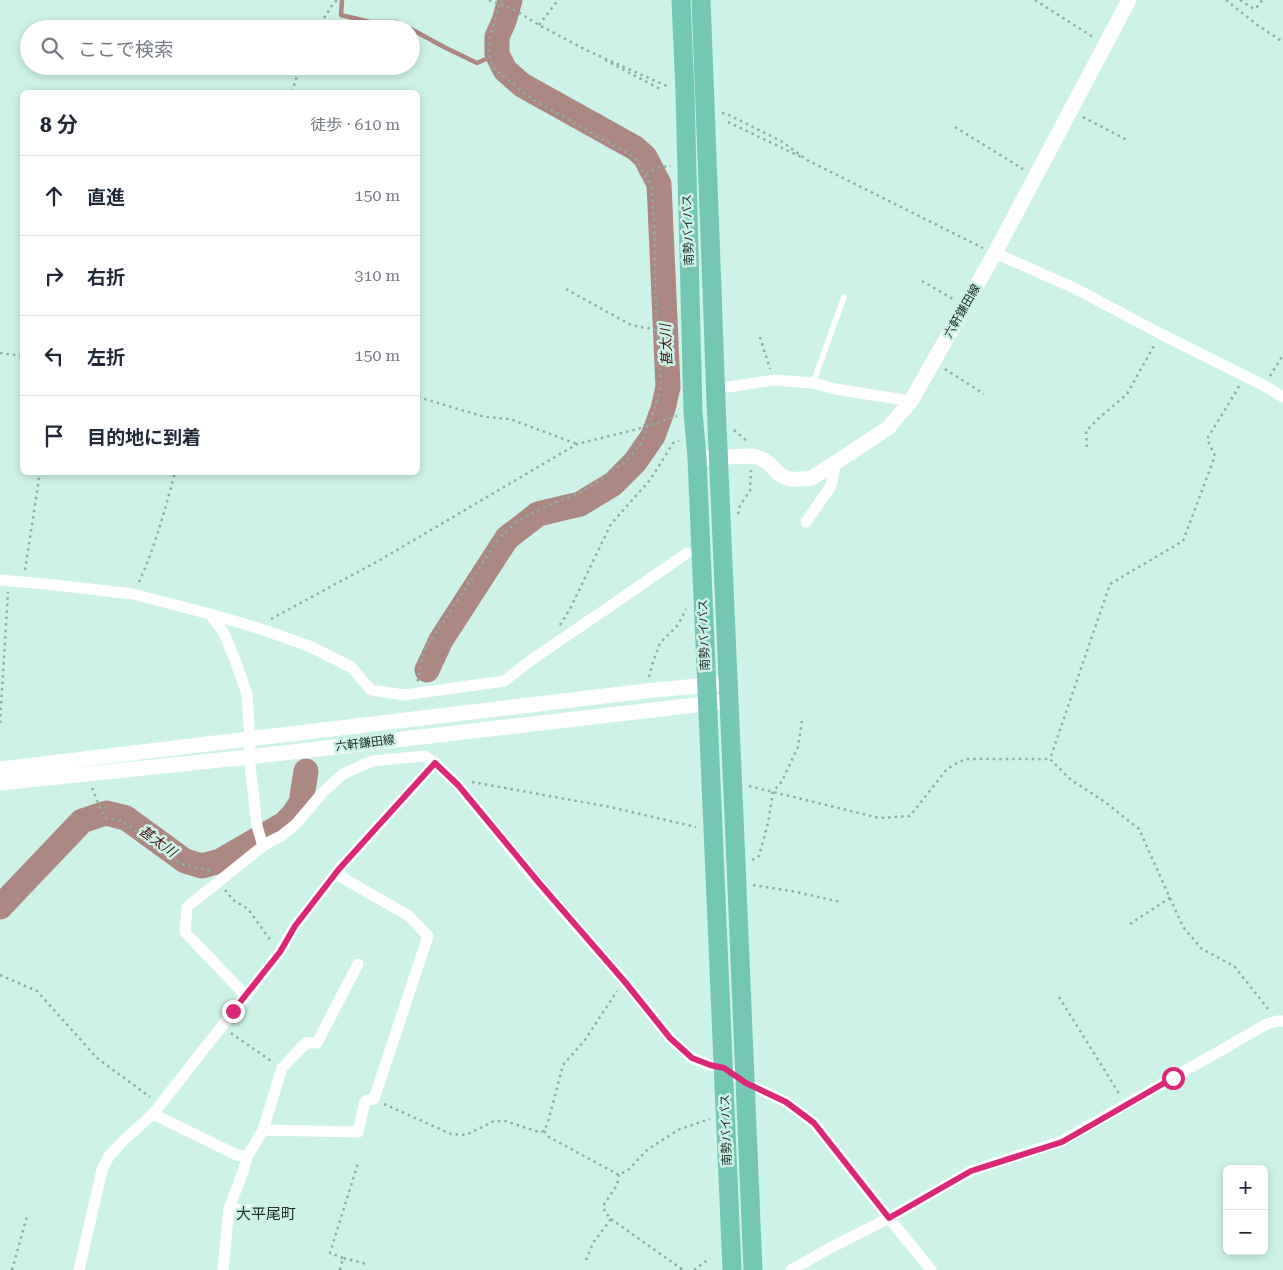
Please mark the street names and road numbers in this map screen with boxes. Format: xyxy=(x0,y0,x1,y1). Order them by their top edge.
street label: 南勢バイパス xyxy=(680,194,696,266)
street label: 六軒鎌田線 xyxy=(941,282,983,340)
street label: 南勢バイパス xyxy=(696,599,712,671)
street label: 六軒鎌田線 xyxy=(334,732,396,754)
street label: 南勢バイパス xyxy=(718,1094,734,1166)

